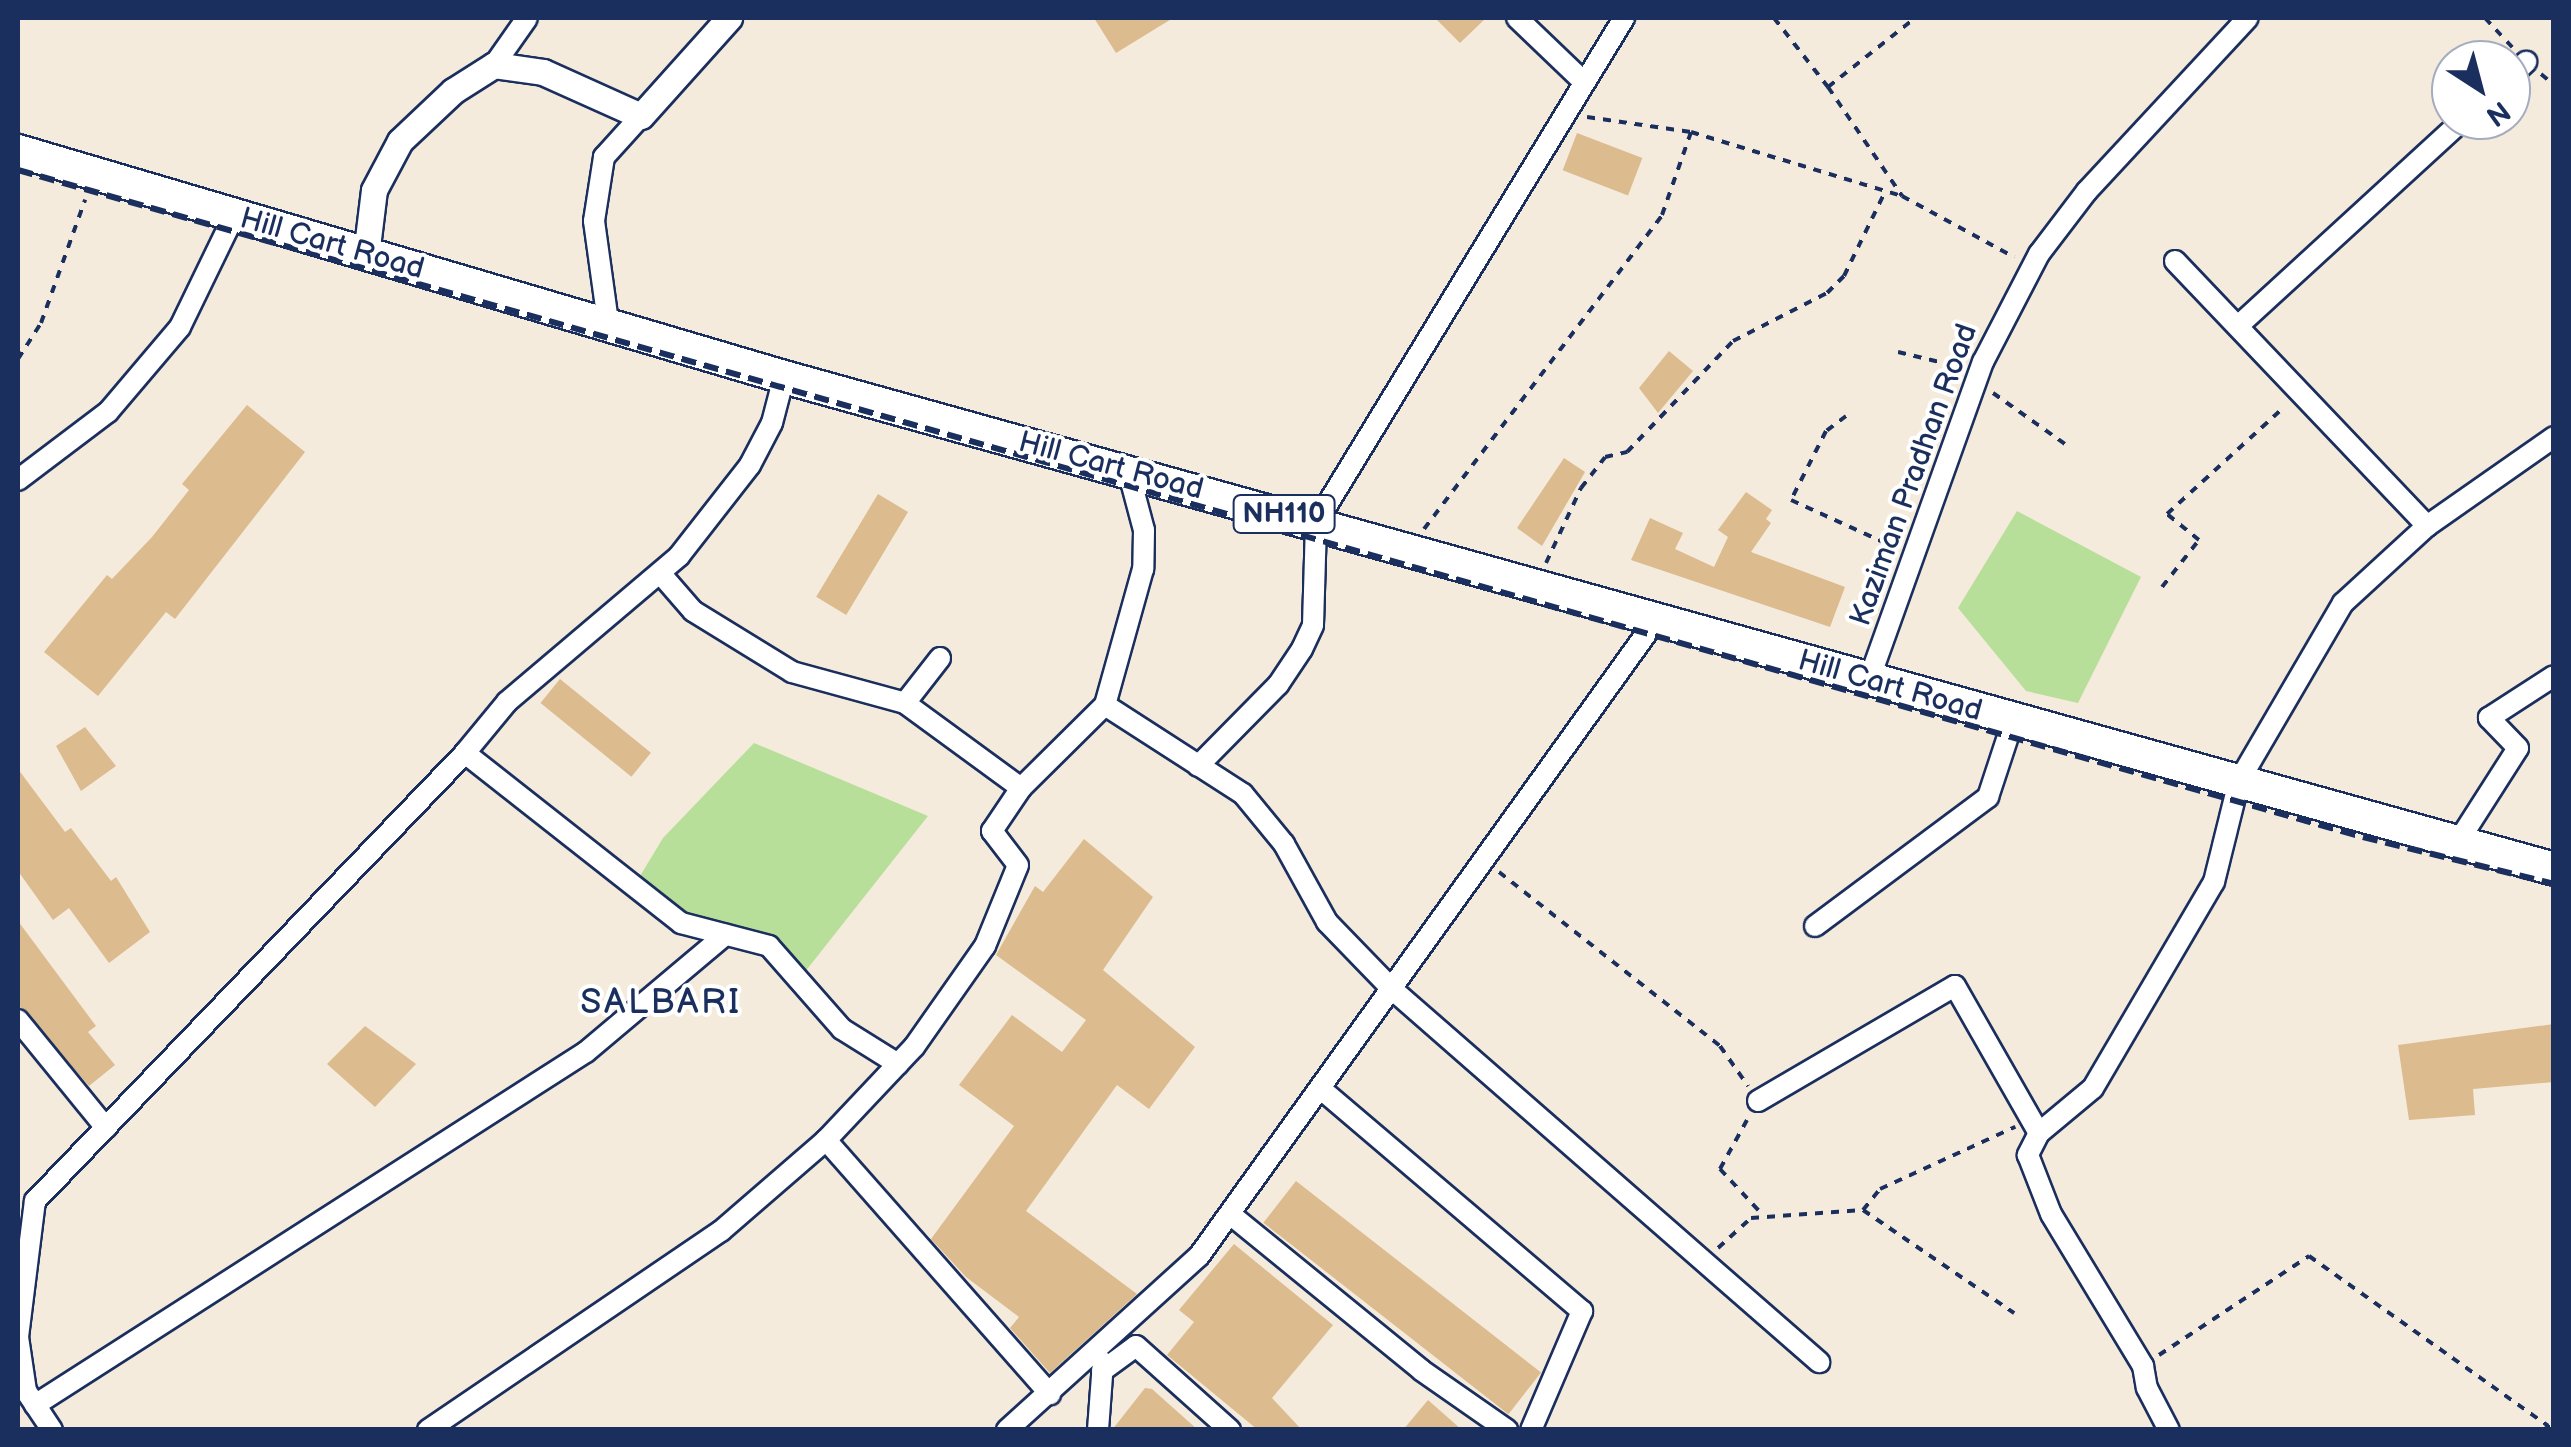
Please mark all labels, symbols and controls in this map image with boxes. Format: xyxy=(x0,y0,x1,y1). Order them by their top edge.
north arrow xyxy=(2431,40,2531,140)
text: N xyxy=(2480,94,2516,133)
street label: Hill Cart Road xyxy=(236,201,428,287)
street label: Kaziman Pradhan Road xyxy=(1843,319,1985,631)
street label: Hill Cart Road xyxy=(1015,424,1207,508)
road number: NH110 xyxy=(1232,491,1336,537)
street label: Hill Cart Road xyxy=(1794,643,1986,729)
district label: SALBARI xyxy=(580,982,742,1024)

